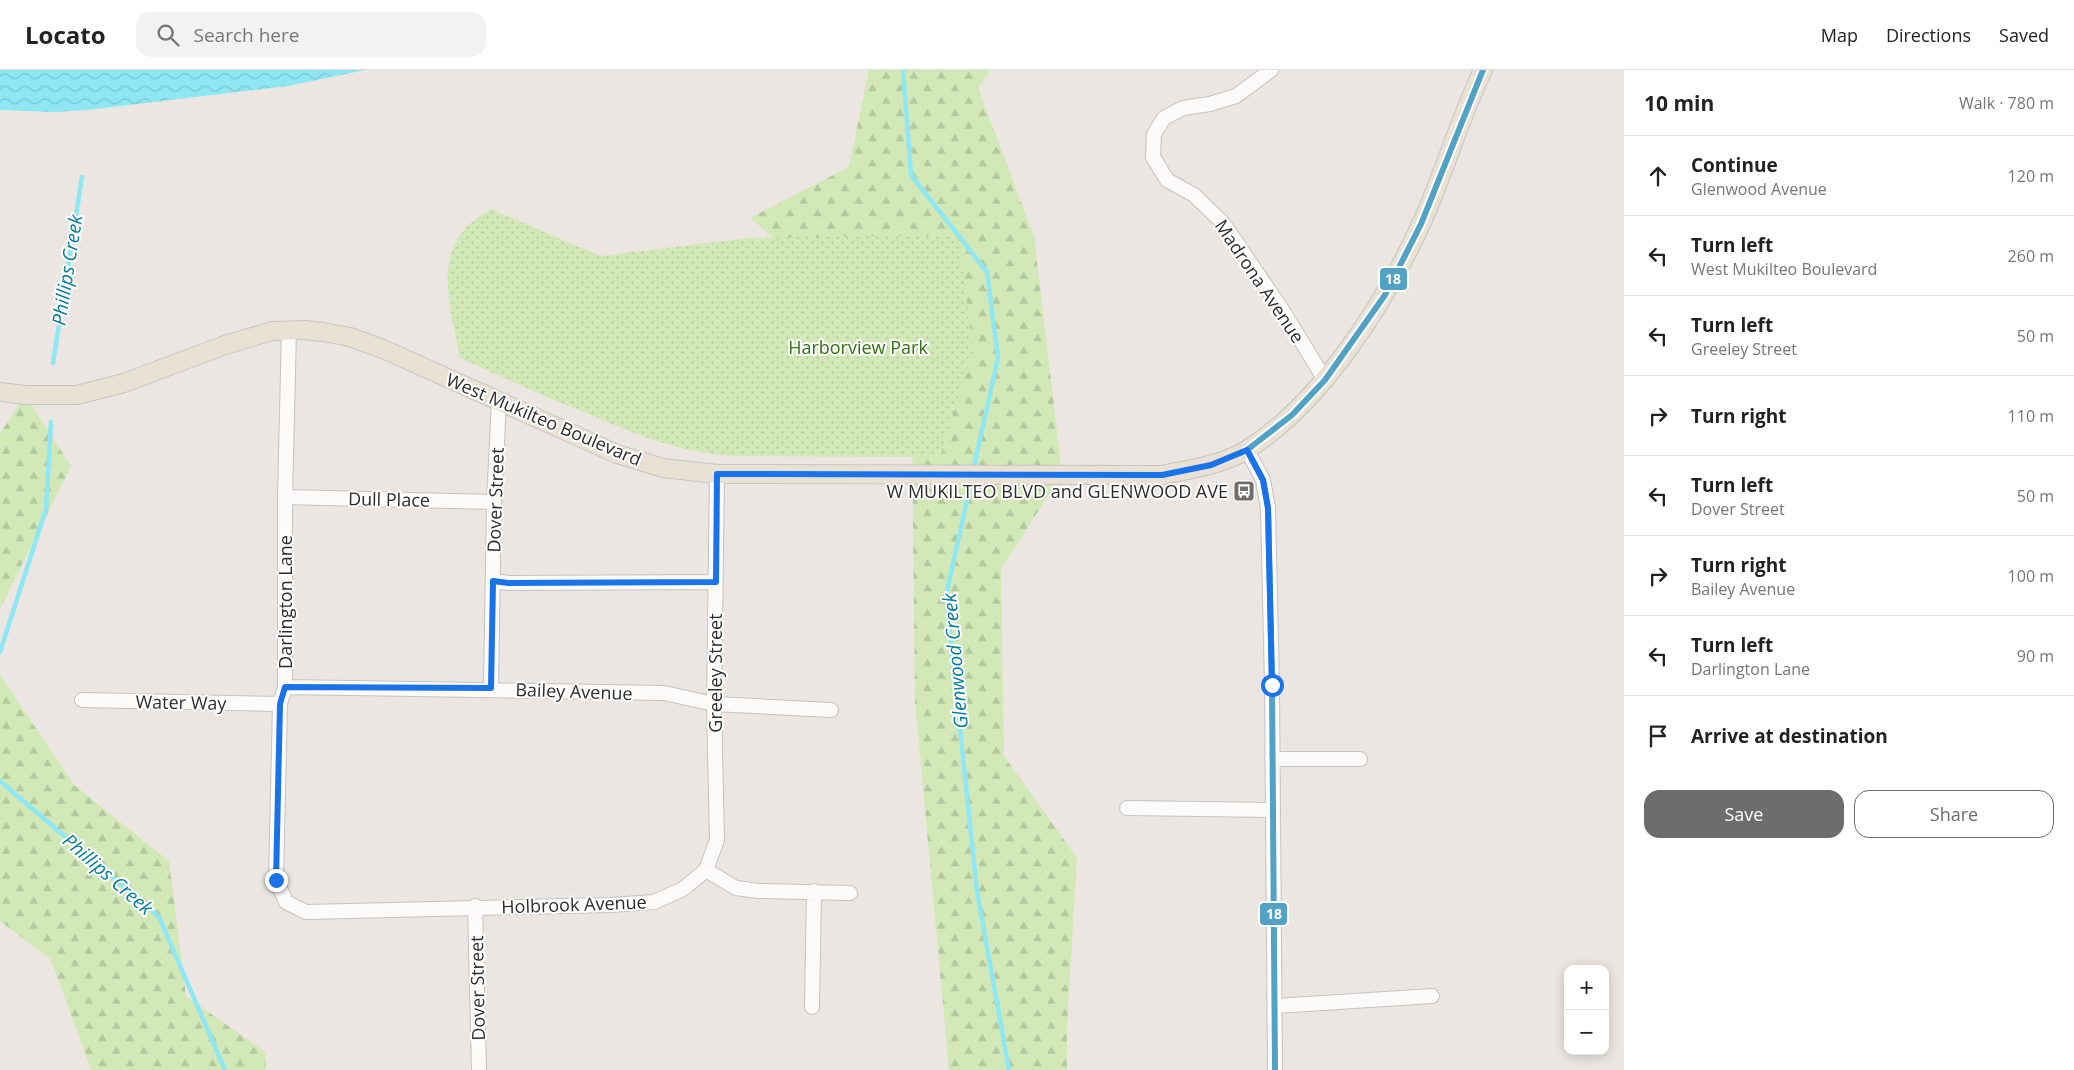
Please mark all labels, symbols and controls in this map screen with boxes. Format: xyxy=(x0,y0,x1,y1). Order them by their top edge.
search box xyxy=(136,12,486,57)
text: Locato xyxy=(25,18,106,51)
icon: search xyxy=(154,21,182,49)
text: Search here xyxy=(194,22,299,48)
text: Map xyxy=(1821,23,1858,47)
text: Directions xyxy=(1886,23,1971,47)
text: Saved xyxy=(1999,23,2049,47)
text: 10 min xyxy=(1644,89,1714,117)
text: Walk · 780 m xyxy=(1959,92,2054,114)
text: Continue xyxy=(1691,152,1778,178)
icon: ahead xyxy=(1644,162,1672,190)
text: 120 m xyxy=(2008,165,2054,187)
text: Glenwood Avenue xyxy=(1691,178,1827,200)
water label: Phillips Creek xyxy=(45,212,89,327)
street label: Madrona Avenue xyxy=(1210,215,1310,347)
text: Turn left xyxy=(1691,232,1773,258)
icon: left xyxy=(1644,242,1672,270)
text: 260 m xyxy=(2008,245,2054,267)
text: West Mukilteo Boulevard xyxy=(1691,258,1877,280)
line badge: 18 xyxy=(1379,267,1408,291)
text: 18 xyxy=(1385,269,1401,288)
text: Turn left xyxy=(1691,312,1773,338)
icon: left xyxy=(1644,322,1672,350)
text: 50 m xyxy=(2017,325,2054,347)
park label: Harborview Park xyxy=(788,335,928,359)
text: Greeley Street xyxy=(1691,338,1797,360)
street label: West Mukilteo Boulevard xyxy=(443,367,645,471)
icon: right xyxy=(1644,402,1672,430)
text: Turn right xyxy=(1691,403,1786,429)
text: 110 m xyxy=(2008,405,2054,427)
street label: Dover Street xyxy=(481,447,509,553)
text: Turn left xyxy=(1691,472,1773,498)
place label: W MUKILTEO BLVD and GLENWOOD AVE xyxy=(887,479,1228,503)
bus stop icon: W MUKILTEO BLVD and GLENWOOD AVE xyxy=(1232,479,1256,503)
icon: left xyxy=(1644,482,1672,510)
text: 50 m xyxy=(2017,485,2054,507)
street label: Dull Place xyxy=(348,486,430,512)
text: Dover Street xyxy=(1691,498,1785,520)
street label: Darlington Lane xyxy=(273,535,297,669)
text: Turn right xyxy=(1691,552,1786,578)
icon: right xyxy=(1644,562,1672,590)
text: 100 m xyxy=(2008,565,2054,587)
text: Bailey Avenue xyxy=(1691,578,1795,600)
water label: Glenwood Creek xyxy=(936,591,974,730)
street label: Greeley Street xyxy=(703,613,727,733)
text: Turn left xyxy=(1691,632,1773,658)
icon: left xyxy=(1644,642,1672,670)
text: 90 m xyxy=(2017,645,2054,667)
text: Darlington Lane xyxy=(1691,658,1810,680)
route start xyxy=(1261,674,1284,697)
street label: Bailey Avenue xyxy=(515,677,633,705)
street label: Water Way xyxy=(135,689,228,715)
icon: arrive xyxy=(1644,722,1672,750)
text: Arrive at destination xyxy=(1691,723,1888,749)
button: Save xyxy=(1644,790,1844,838)
button: Share xyxy=(1854,790,2054,838)
water label: Phillips Creek xyxy=(57,827,159,921)
route end xyxy=(265,869,288,892)
street label: Holbrook Avenue xyxy=(501,889,647,919)
line badge: 18 xyxy=(1259,902,1288,926)
text: 18 xyxy=(1266,904,1282,923)
street label: Dover Street xyxy=(464,935,490,1041)
map controls xyxy=(1564,965,1609,1055)
button: + xyxy=(1564,965,1609,1010)
button: − xyxy=(1564,1010,1609,1055)

